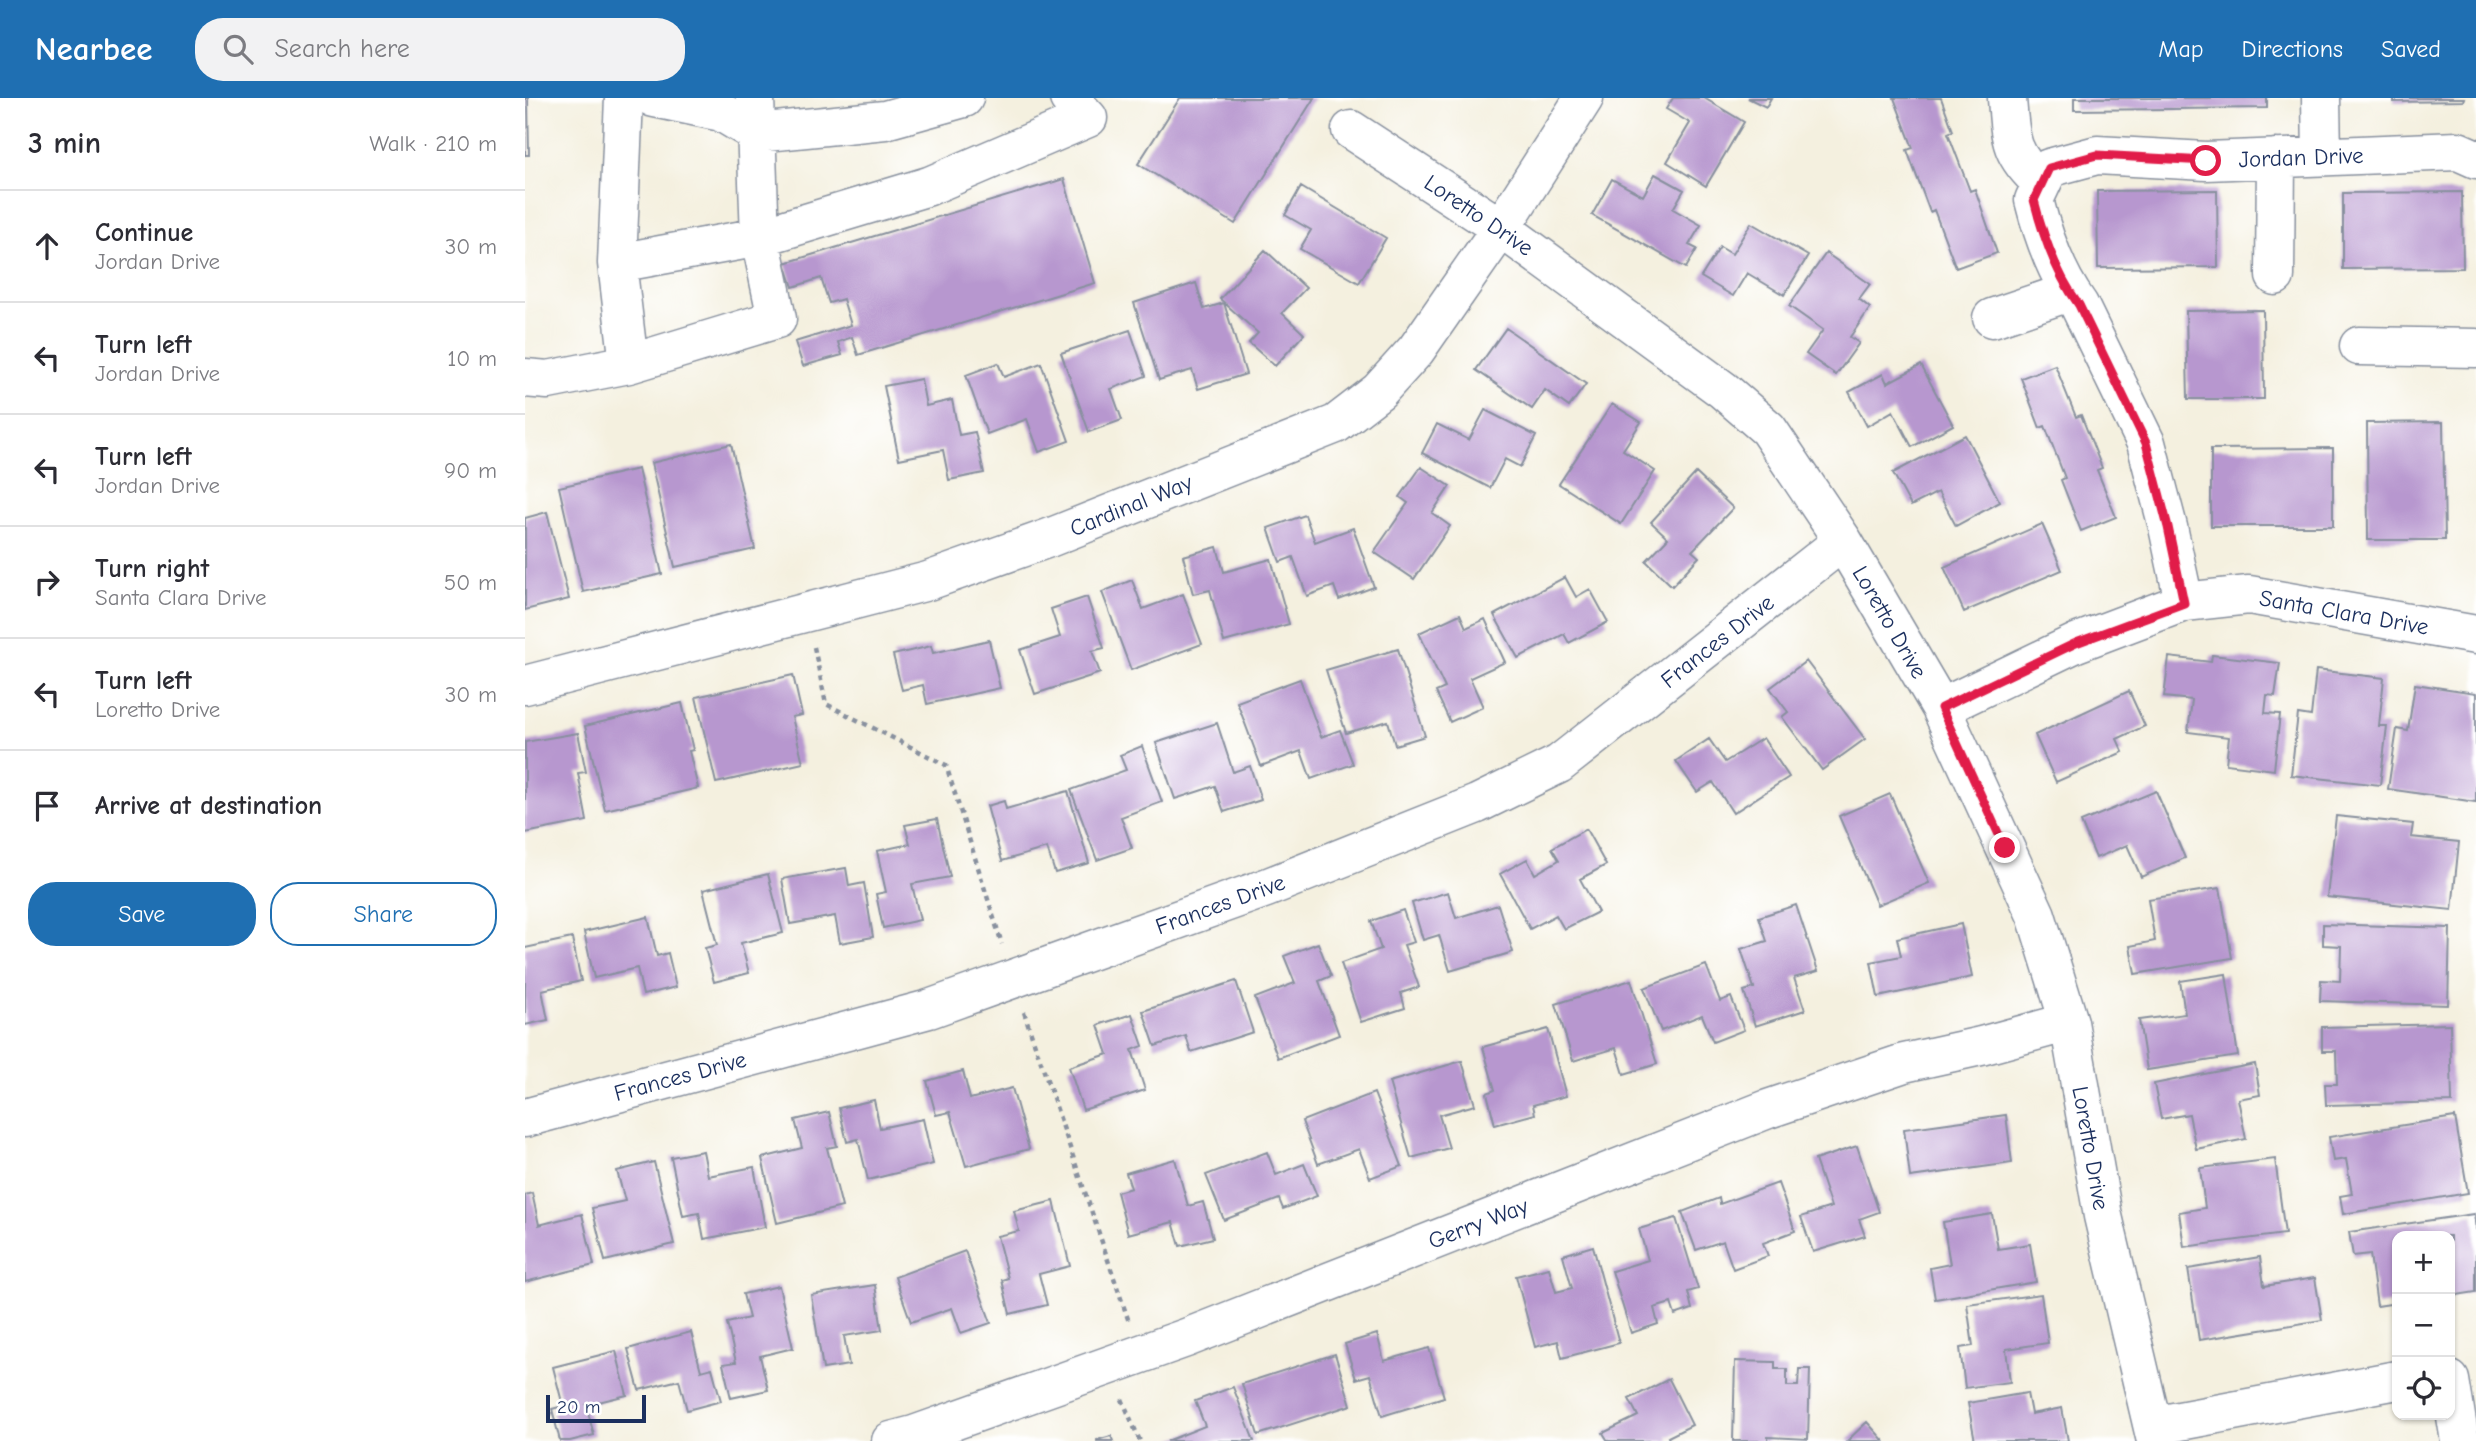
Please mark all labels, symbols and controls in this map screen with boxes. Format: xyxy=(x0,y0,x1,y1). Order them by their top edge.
search box xyxy=(195,18,685,81)
text: Nearbee xyxy=(35,30,153,68)
icon: search xyxy=(219,30,257,68)
text: Search here xyxy=(275,34,410,64)
text: Map xyxy=(2158,35,2204,63)
text: Directions xyxy=(2242,35,2343,63)
text: Saved xyxy=(2381,35,2441,63)
text: 3 min xyxy=(28,126,101,161)
text: Walk · 210 m xyxy=(369,130,497,157)
street label: Jordan Drive xyxy=(2238,142,2364,173)
route start xyxy=(2190,145,2221,176)
street label: Loretto Drive xyxy=(1419,169,1538,262)
text: Continue xyxy=(95,218,193,248)
icon: ahead xyxy=(28,227,66,265)
text: 30 m xyxy=(445,233,497,260)
text: Jordan Drive xyxy=(95,248,220,275)
text: Turn left xyxy=(95,330,192,360)
icon: left xyxy=(28,339,66,377)
text: 10 m xyxy=(447,345,497,372)
text: Jordan Drive xyxy=(95,360,220,387)
text: Turn left xyxy=(95,442,192,472)
icon: left xyxy=(28,451,66,489)
text: 90 m xyxy=(444,457,497,484)
street label: Cardinal Way xyxy=(1066,468,1197,542)
text: Jordan Drive xyxy=(95,472,220,499)
text: Turn right xyxy=(95,554,209,584)
street label: Loretto Drive xyxy=(1847,561,1933,683)
icon: right xyxy=(28,563,66,601)
text: 50 m xyxy=(444,569,497,596)
text: Santa Clara Drive xyxy=(95,584,267,611)
street label: Santa Clara Drive xyxy=(2257,584,2431,641)
street label: Frances Drive xyxy=(1655,589,1779,694)
text: Turn left xyxy=(95,666,192,696)
icon: left xyxy=(28,675,66,713)
text: 30 m xyxy=(445,681,497,708)
text: Loretto Drive xyxy=(95,696,220,723)
icon: arrive xyxy=(28,787,66,825)
text: Arrive at destination xyxy=(95,791,322,821)
route end xyxy=(1989,832,2020,863)
street label: Frances Drive xyxy=(1152,869,1289,940)
button: Save xyxy=(28,882,256,946)
button: Share xyxy=(270,882,497,946)
street label: Frances Drive xyxy=(611,1046,749,1107)
street label: Loretto Drive xyxy=(2066,1084,2115,1212)
street label: Gerry Way xyxy=(1424,1192,1533,1255)
map controls xyxy=(2392,1231,2455,1420)
button: + xyxy=(2392,1231,2455,1294)
button: − xyxy=(2392,1294,2455,1357)
button: locate xyxy=(2392,1357,2455,1420)
scale bar xyxy=(546,1392,646,1424)
text: 20 m xyxy=(557,1396,601,1418)

